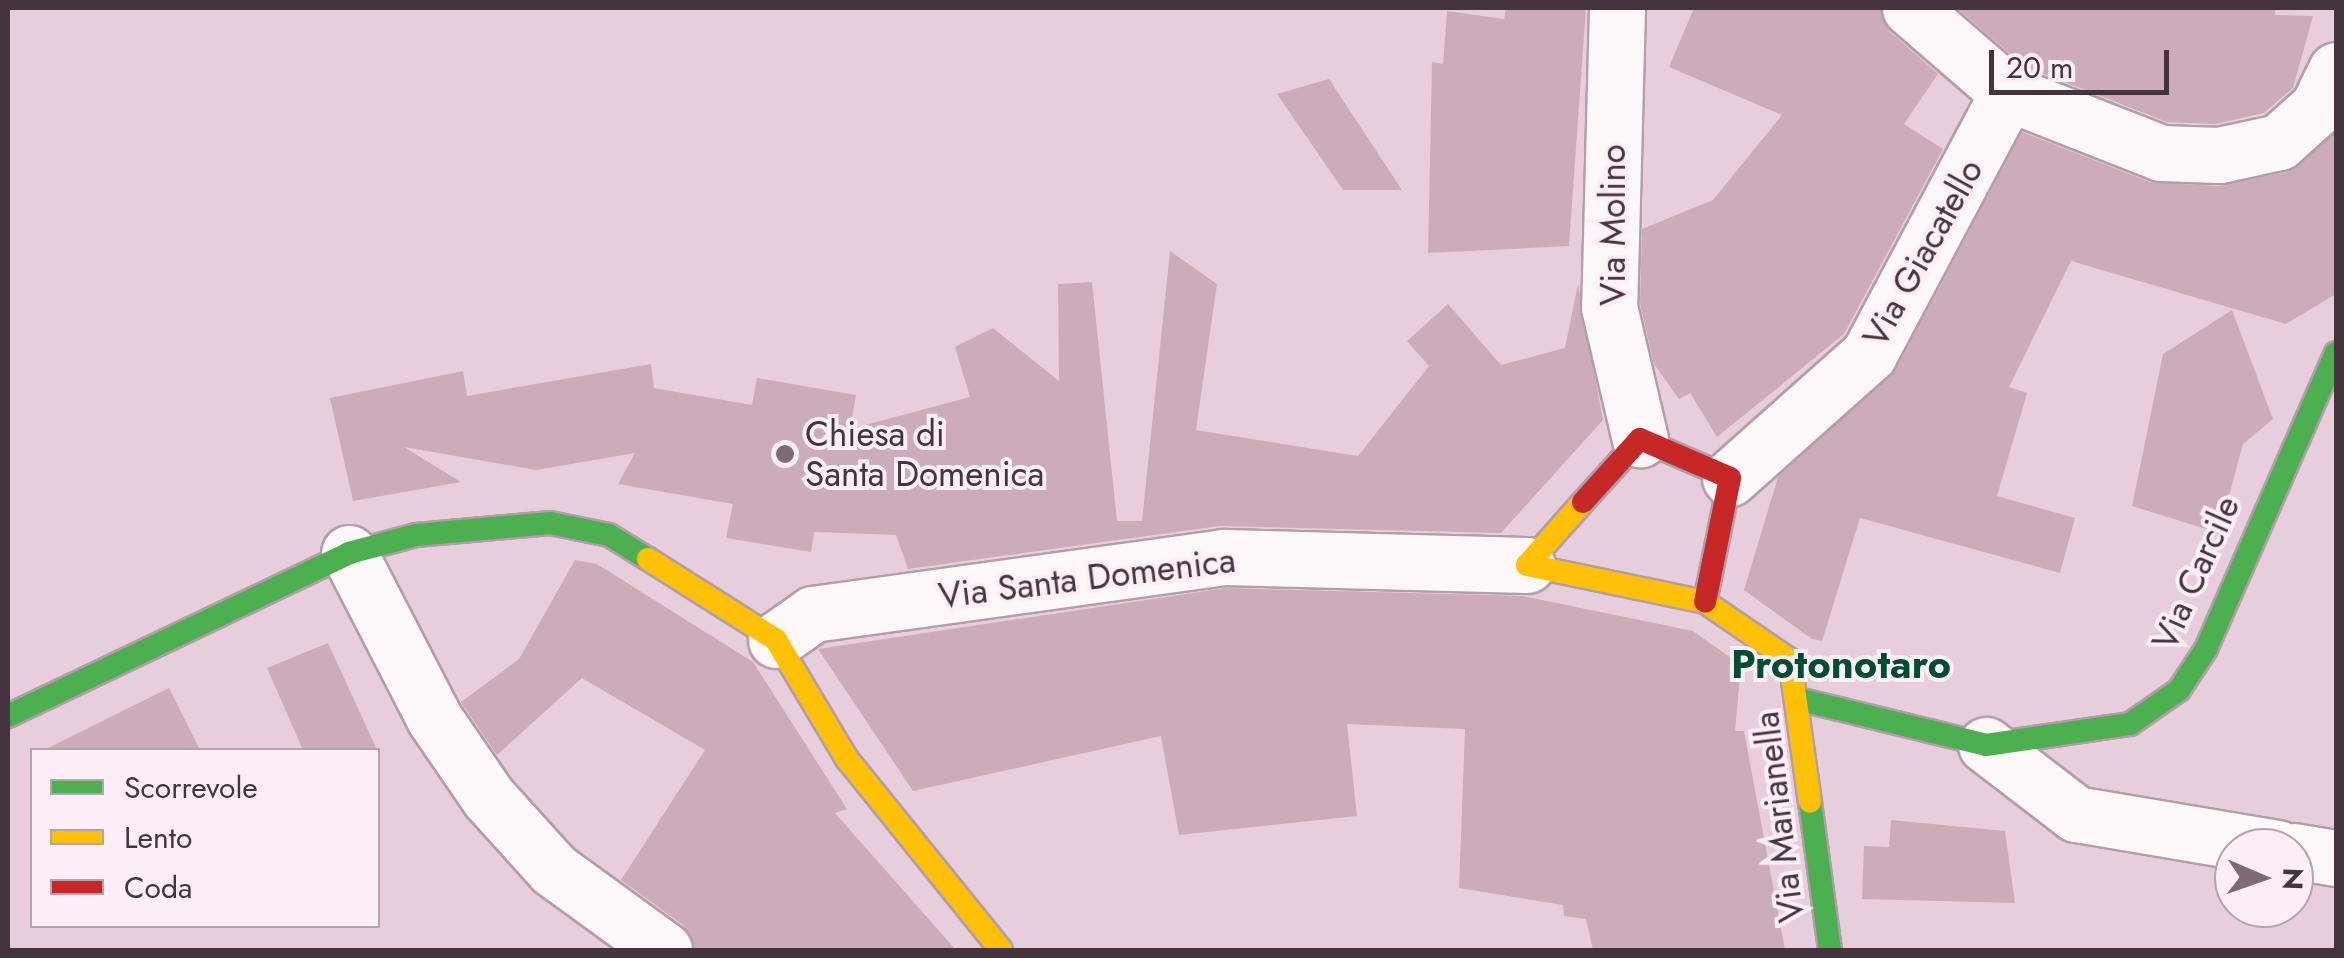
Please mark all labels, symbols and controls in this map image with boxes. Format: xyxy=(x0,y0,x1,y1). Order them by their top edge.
scale bar xyxy=(1994,30,2174,92)
text: 20 m xyxy=(2006,46,2073,89)
street label: Via Molino xyxy=(1592,144,1634,306)
street label: Via Giacatello xyxy=(1854,152,1992,354)
place label: Chiesa di Santa Domenica xyxy=(805,413,1044,495)
marker: Chiesa di Santa Domenica xyxy=(774,443,796,465)
street label: Via Carcile xyxy=(2144,490,2248,656)
street label: Via Santa Domenica xyxy=(936,539,1238,617)
district label: Protonotaro xyxy=(1731,640,1951,688)
street label: Via Marianella xyxy=(1745,709,1813,925)
legend xyxy=(30,748,380,928)
text: Scorrevole xyxy=(124,766,258,809)
text: Lento xyxy=(124,816,192,859)
north arrow xyxy=(2214,828,2314,928)
text: Coda xyxy=(124,866,192,909)
text: N xyxy=(2272,867,2313,891)

